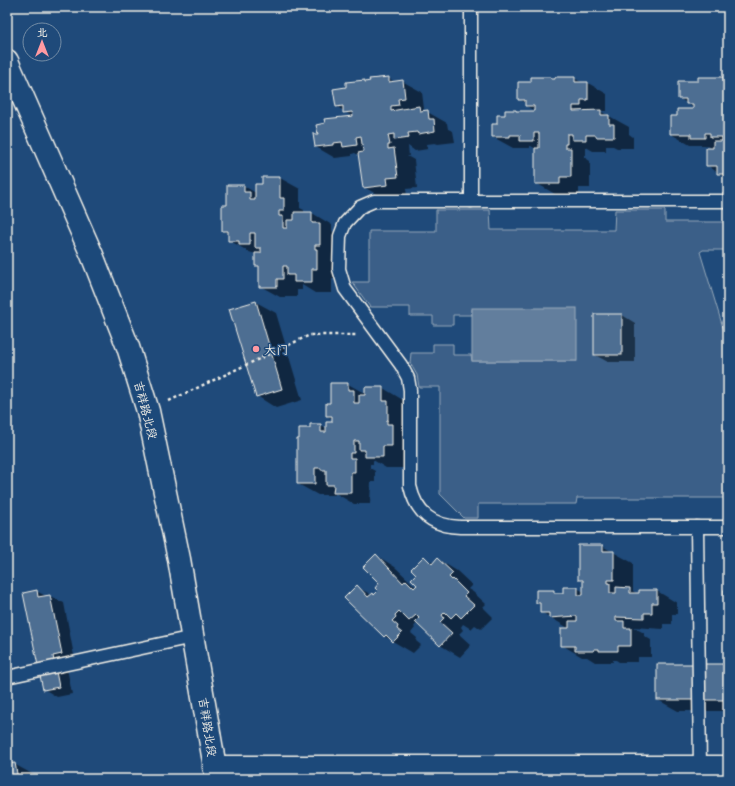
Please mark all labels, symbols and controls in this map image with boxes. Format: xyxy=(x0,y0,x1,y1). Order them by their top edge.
north arrow xyxy=(22,22,62,62)
text: 北 xyxy=(37,25,48,39)
place label: 大门 xyxy=(264,342,288,357)
marker: 大门 xyxy=(251,344,261,354)
street label: 吉祥路北段 xyxy=(131,379,161,441)
street label: 吉祥路北段 xyxy=(196,696,220,758)

